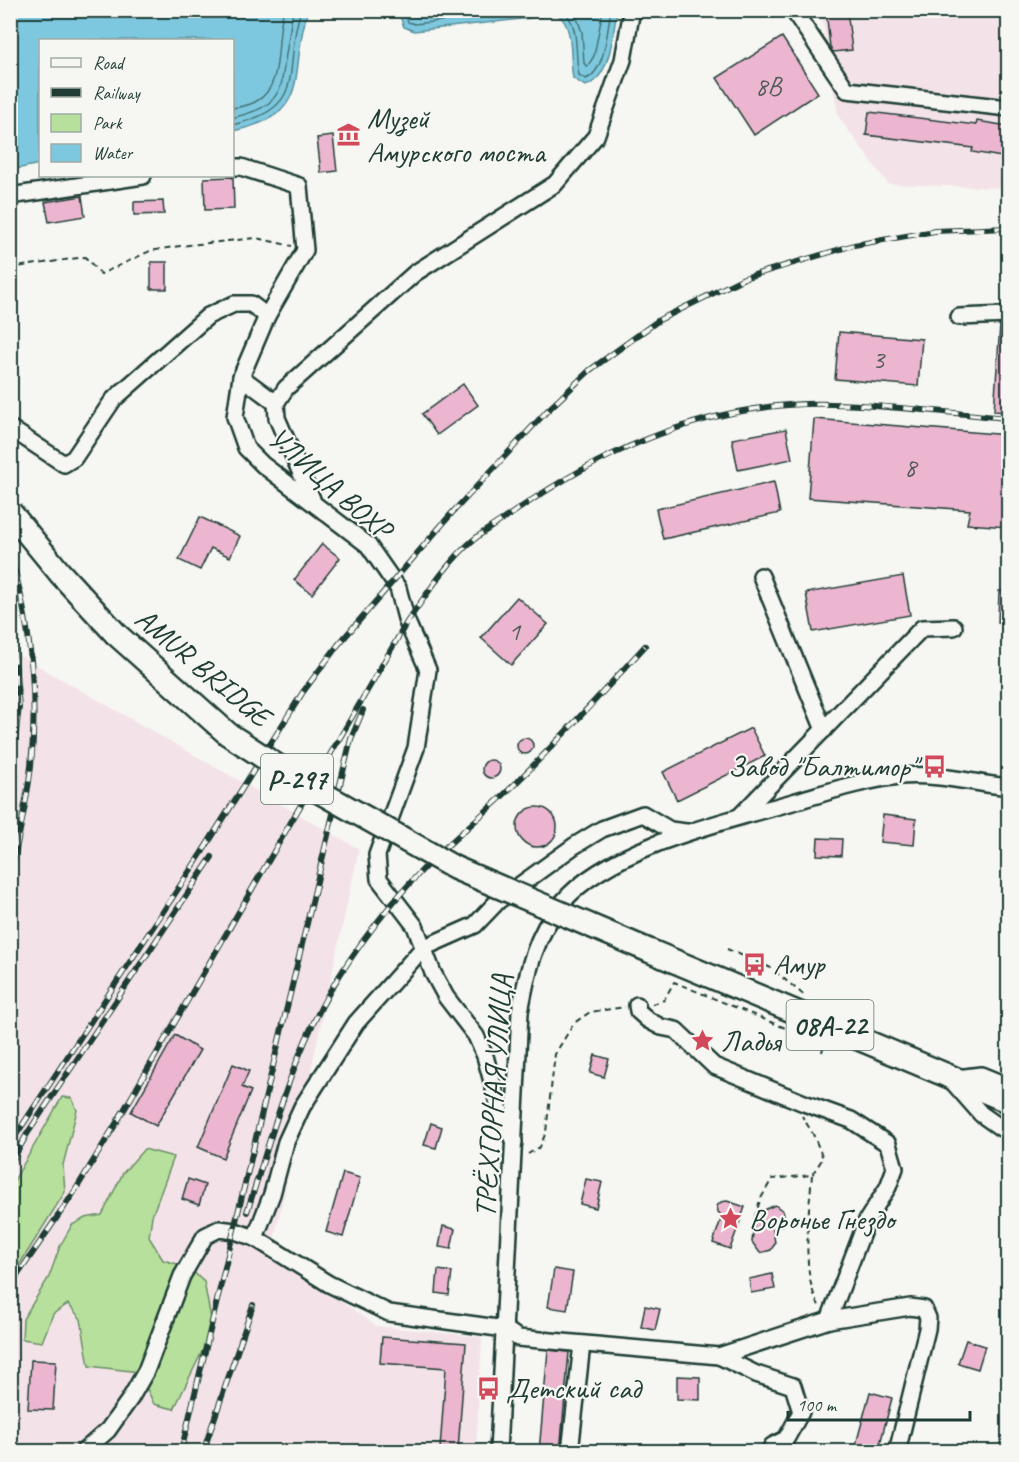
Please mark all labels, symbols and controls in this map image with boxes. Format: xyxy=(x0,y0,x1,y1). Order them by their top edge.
legend xyxy=(39,39,234,177)
text: Road xyxy=(93,52,126,74)
house number: 8В xyxy=(755,69,783,103)
text: Railway xyxy=(93,82,141,104)
place label: Музей Амурского моста xyxy=(367,99,547,171)
text: Park xyxy=(93,112,123,134)
museum icon: Музей Амурского моста xyxy=(336,122,362,148)
text: Water xyxy=(93,142,134,164)
house number: 3 xyxy=(872,342,886,376)
street label: УЛИЦА ВОХР xyxy=(260,419,403,550)
house number: 8 xyxy=(904,450,919,484)
street label: AMUR BRIDGE xyxy=(127,599,282,737)
house number: 1 xyxy=(508,614,522,648)
place label: Завод "Балтимор" xyxy=(728,747,923,785)
bus stop icon: Завод "Балтимор" xyxy=(922,753,948,779)
road number: Р-297 xyxy=(261,754,333,804)
place label: Амур xyxy=(773,945,826,983)
bus stop icon: Амур xyxy=(742,951,768,977)
street label: ТРЁХГОРНАЯ УЛИЦА xyxy=(466,972,521,1219)
road number: 08А-22 xyxy=(786,1000,874,1050)
place label: Ладья xyxy=(721,1022,783,1060)
place icon: Ладья xyxy=(690,1028,716,1054)
place label: Воронье Гнездо xyxy=(749,1200,898,1238)
place icon: Воронье Гнездо xyxy=(718,1206,744,1232)
place label: Детский сад xyxy=(506,1369,643,1407)
bus stop icon: Детский сад xyxy=(475,1375,501,1401)
scale bar xyxy=(788,1384,970,1422)
text: 100 m xyxy=(797,1394,838,1416)

